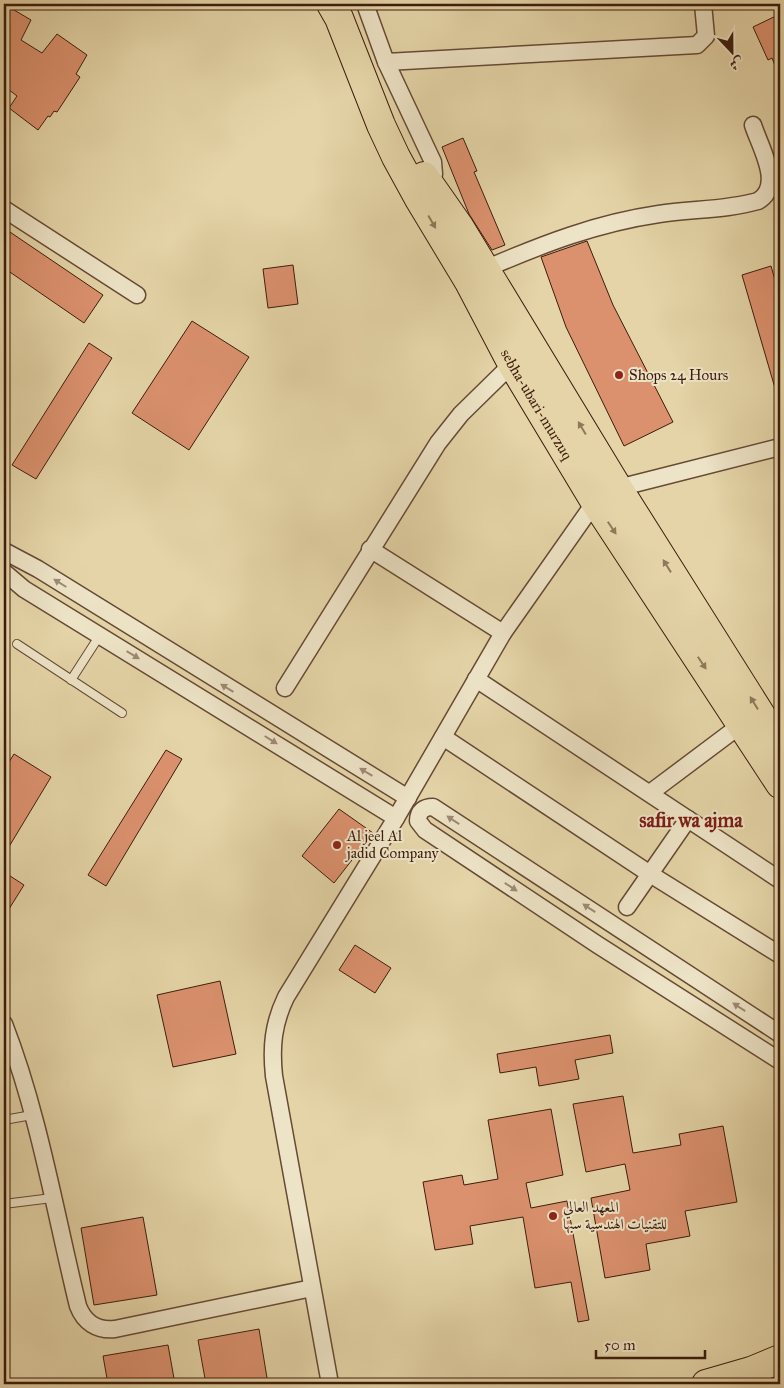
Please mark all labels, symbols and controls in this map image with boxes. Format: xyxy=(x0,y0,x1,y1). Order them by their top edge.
north arrow xyxy=(706,28,756,78)
text: ش xyxy=(727,53,746,74)
one-way arrow xyxy=(428,215,436,230)
street label: sebha-ubari-murzuq xyxy=(497,346,577,464)
place label: Shops 24 Hours xyxy=(629,366,728,384)
marker: Shops 24 Hours xyxy=(613,369,625,381)
one-way arrow xyxy=(577,421,586,434)
one-way arrow xyxy=(607,521,617,535)
one-way arrow xyxy=(663,559,672,573)
one-way arrow xyxy=(53,578,66,588)
one-way arrow xyxy=(126,651,139,660)
one-way arrow xyxy=(697,657,707,670)
one-way arrow xyxy=(221,683,234,692)
one-way arrow xyxy=(750,697,759,710)
one-way arrow xyxy=(264,736,278,745)
one-way arrow xyxy=(359,768,373,777)
district label: safir wa ajma xyxy=(639,808,743,833)
one-way arrow xyxy=(446,815,459,825)
place label: Al jeel Al jadid Company xyxy=(345,827,439,862)
marker: Al jeel Al jadid Company xyxy=(331,839,343,851)
one-way arrow xyxy=(504,882,517,892)
one-way arrow xyxy=(582,904,596,913)
one-way arrow xyxy=(733,1002,746,1012)
place label: المعهد العالي للتقنيات الهندسية سبها xyxy=(563,1198,667,1234)
marker: المعهد العالي للتقنيات الهندسية سبها xyxy=(547,1210,559,1222)
scale bar xyxy=(596,1328,705,1360)
text: 50 m xyxy=(604,1336,636,1354)

